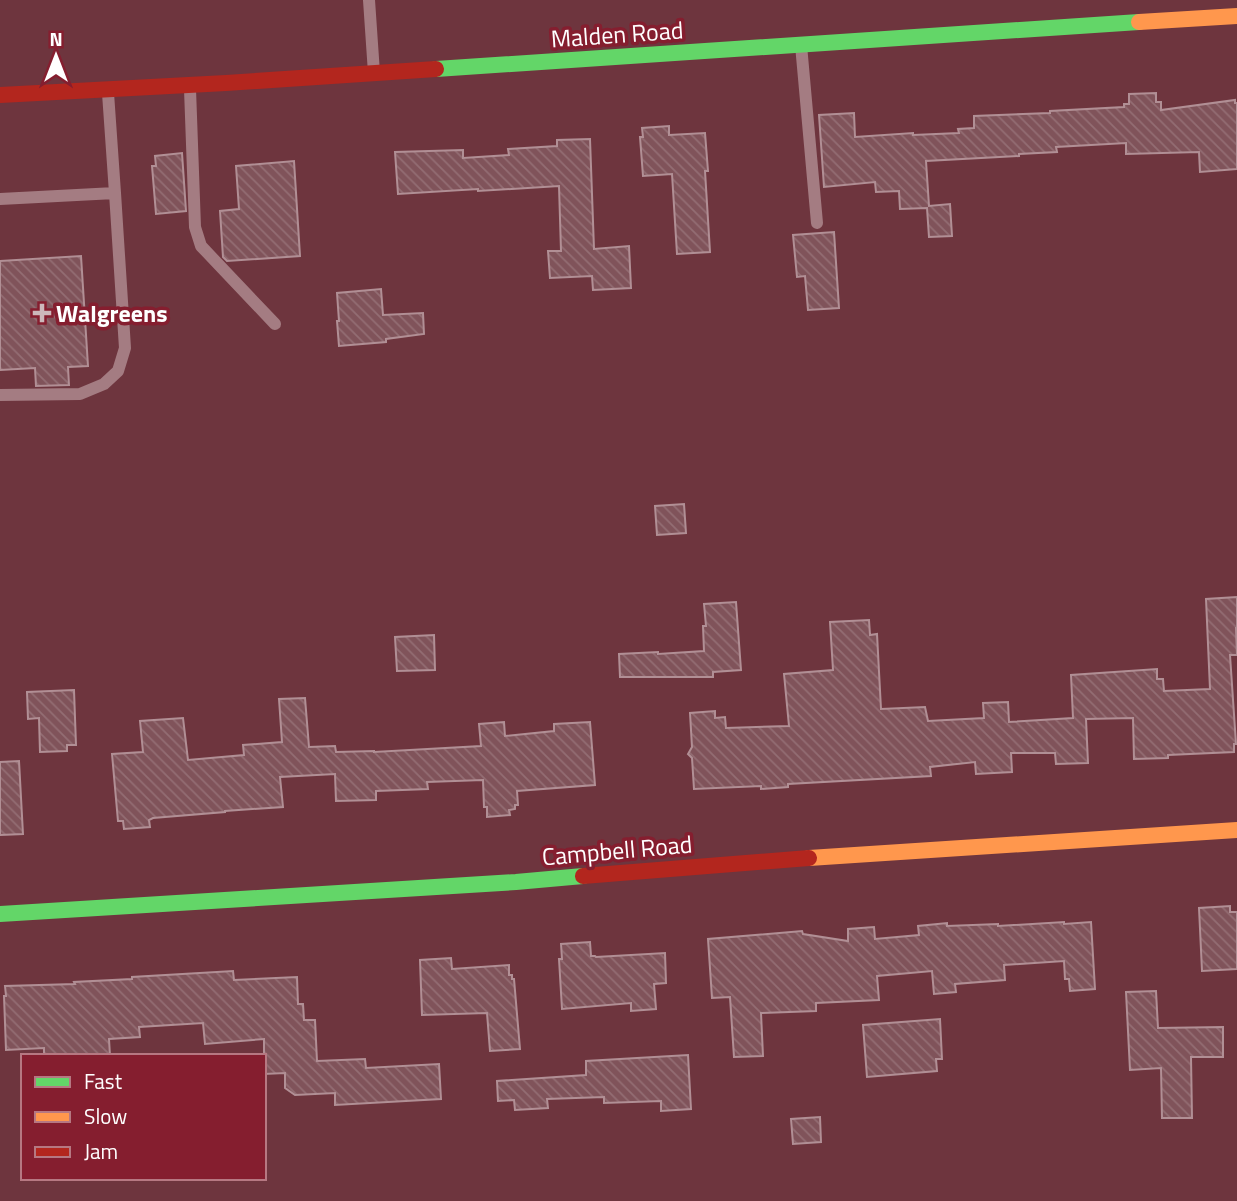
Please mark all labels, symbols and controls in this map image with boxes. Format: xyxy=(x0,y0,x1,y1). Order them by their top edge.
street label: Malden Road xyxy=(550,11,684,57)
north arrow xyxy=(21,21,91,91)
text: N xyxy=(49,24,63,53)
place label: Walgreens xyxy=(56,295,168,331)
marker: Walgreens xyxy=(34,305,50,321)
street label: Campbell Road xyxy=(540,825,694,875)
legend xyxy=(21,1054,266,1180)
text: Fast xyxy=(84,1065,123,1097)
text: Slow xyxy=(84,1100,127,1132)
text: Jam xyxy=(84,1135,118,1167)

